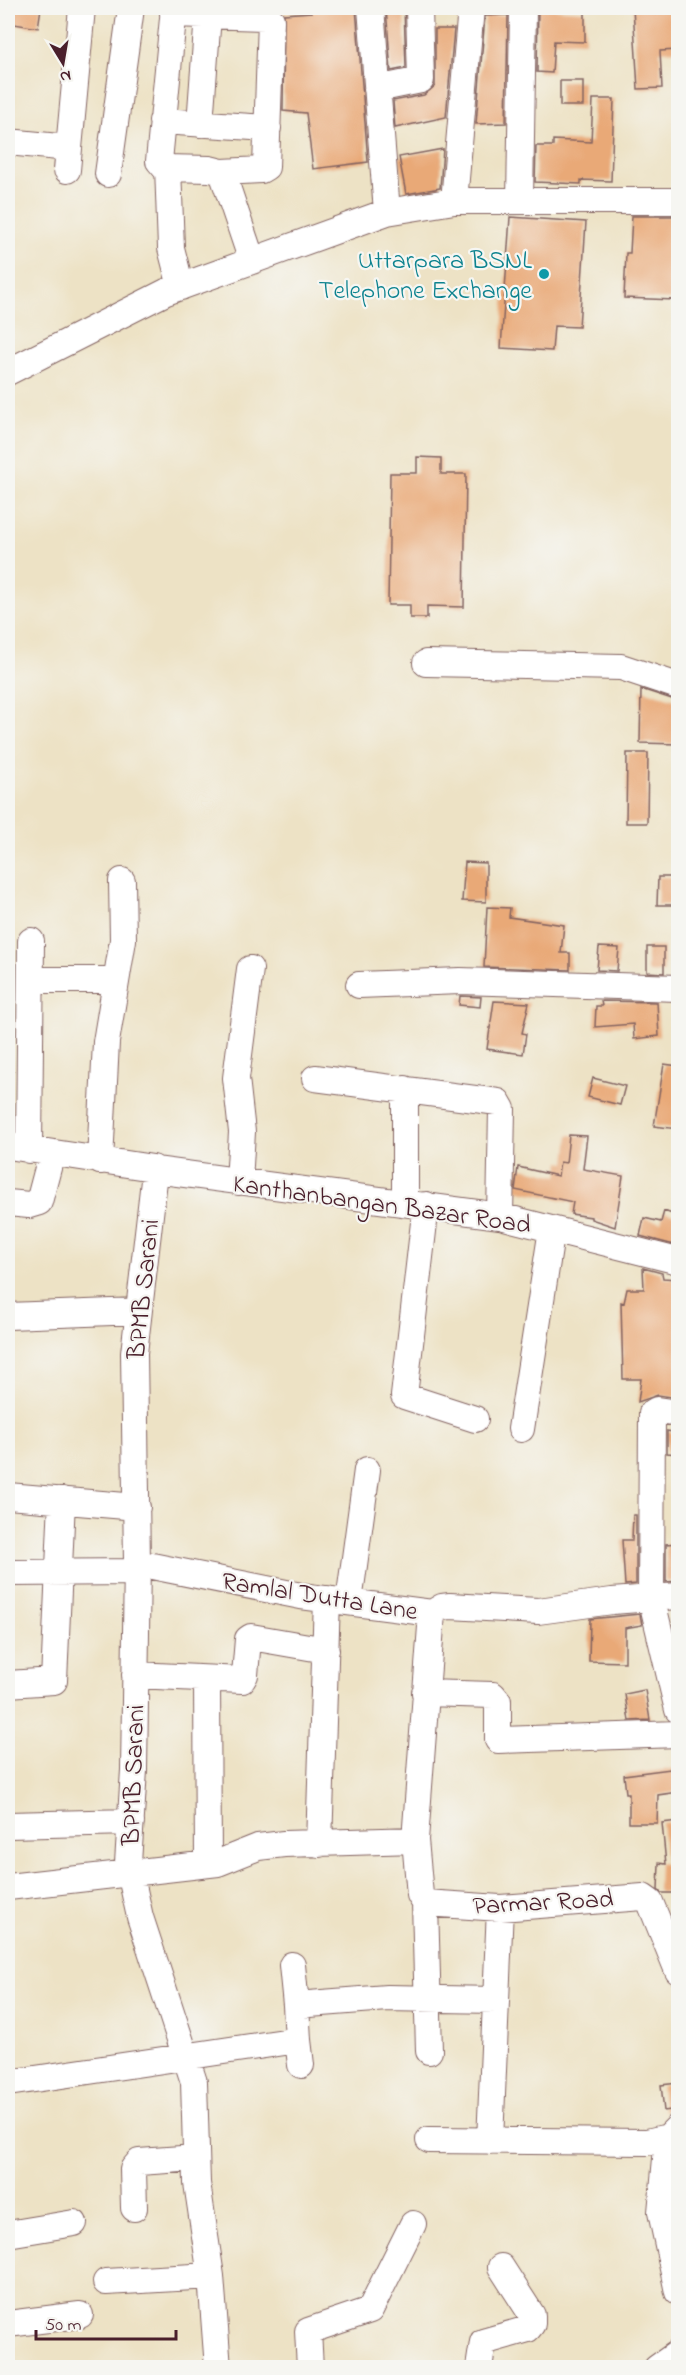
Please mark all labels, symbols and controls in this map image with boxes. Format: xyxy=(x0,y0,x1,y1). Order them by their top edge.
north arrow xyxy=(33,33,93,93)
text: N xyxy=(58,63,73,89)
place label: Uttarpara BSNL Telephone Exchange xyxy=(319,243,532,311)
marker: Uttarpara BSNL Telephone Exchange xyxy=(537,267,551,281)
street label: Kanthanbangan Bazar Road xyxy=(230,1166,533,1246)
street label: BPMB Sarani xyxy=(119,1217,171,1362)
street label: Ramlal Dutta Lane xyxy=(219,1564,421,1632)
street label: BPMB Sarani xyxy=(114,1704,156,1847)
street label: Parmar Road xyxy=(472,1881,615,1927)
scale bar xyxy=(36,2303,176,2341)
text: 50 m xyxy=(45,2313,82,2339)

